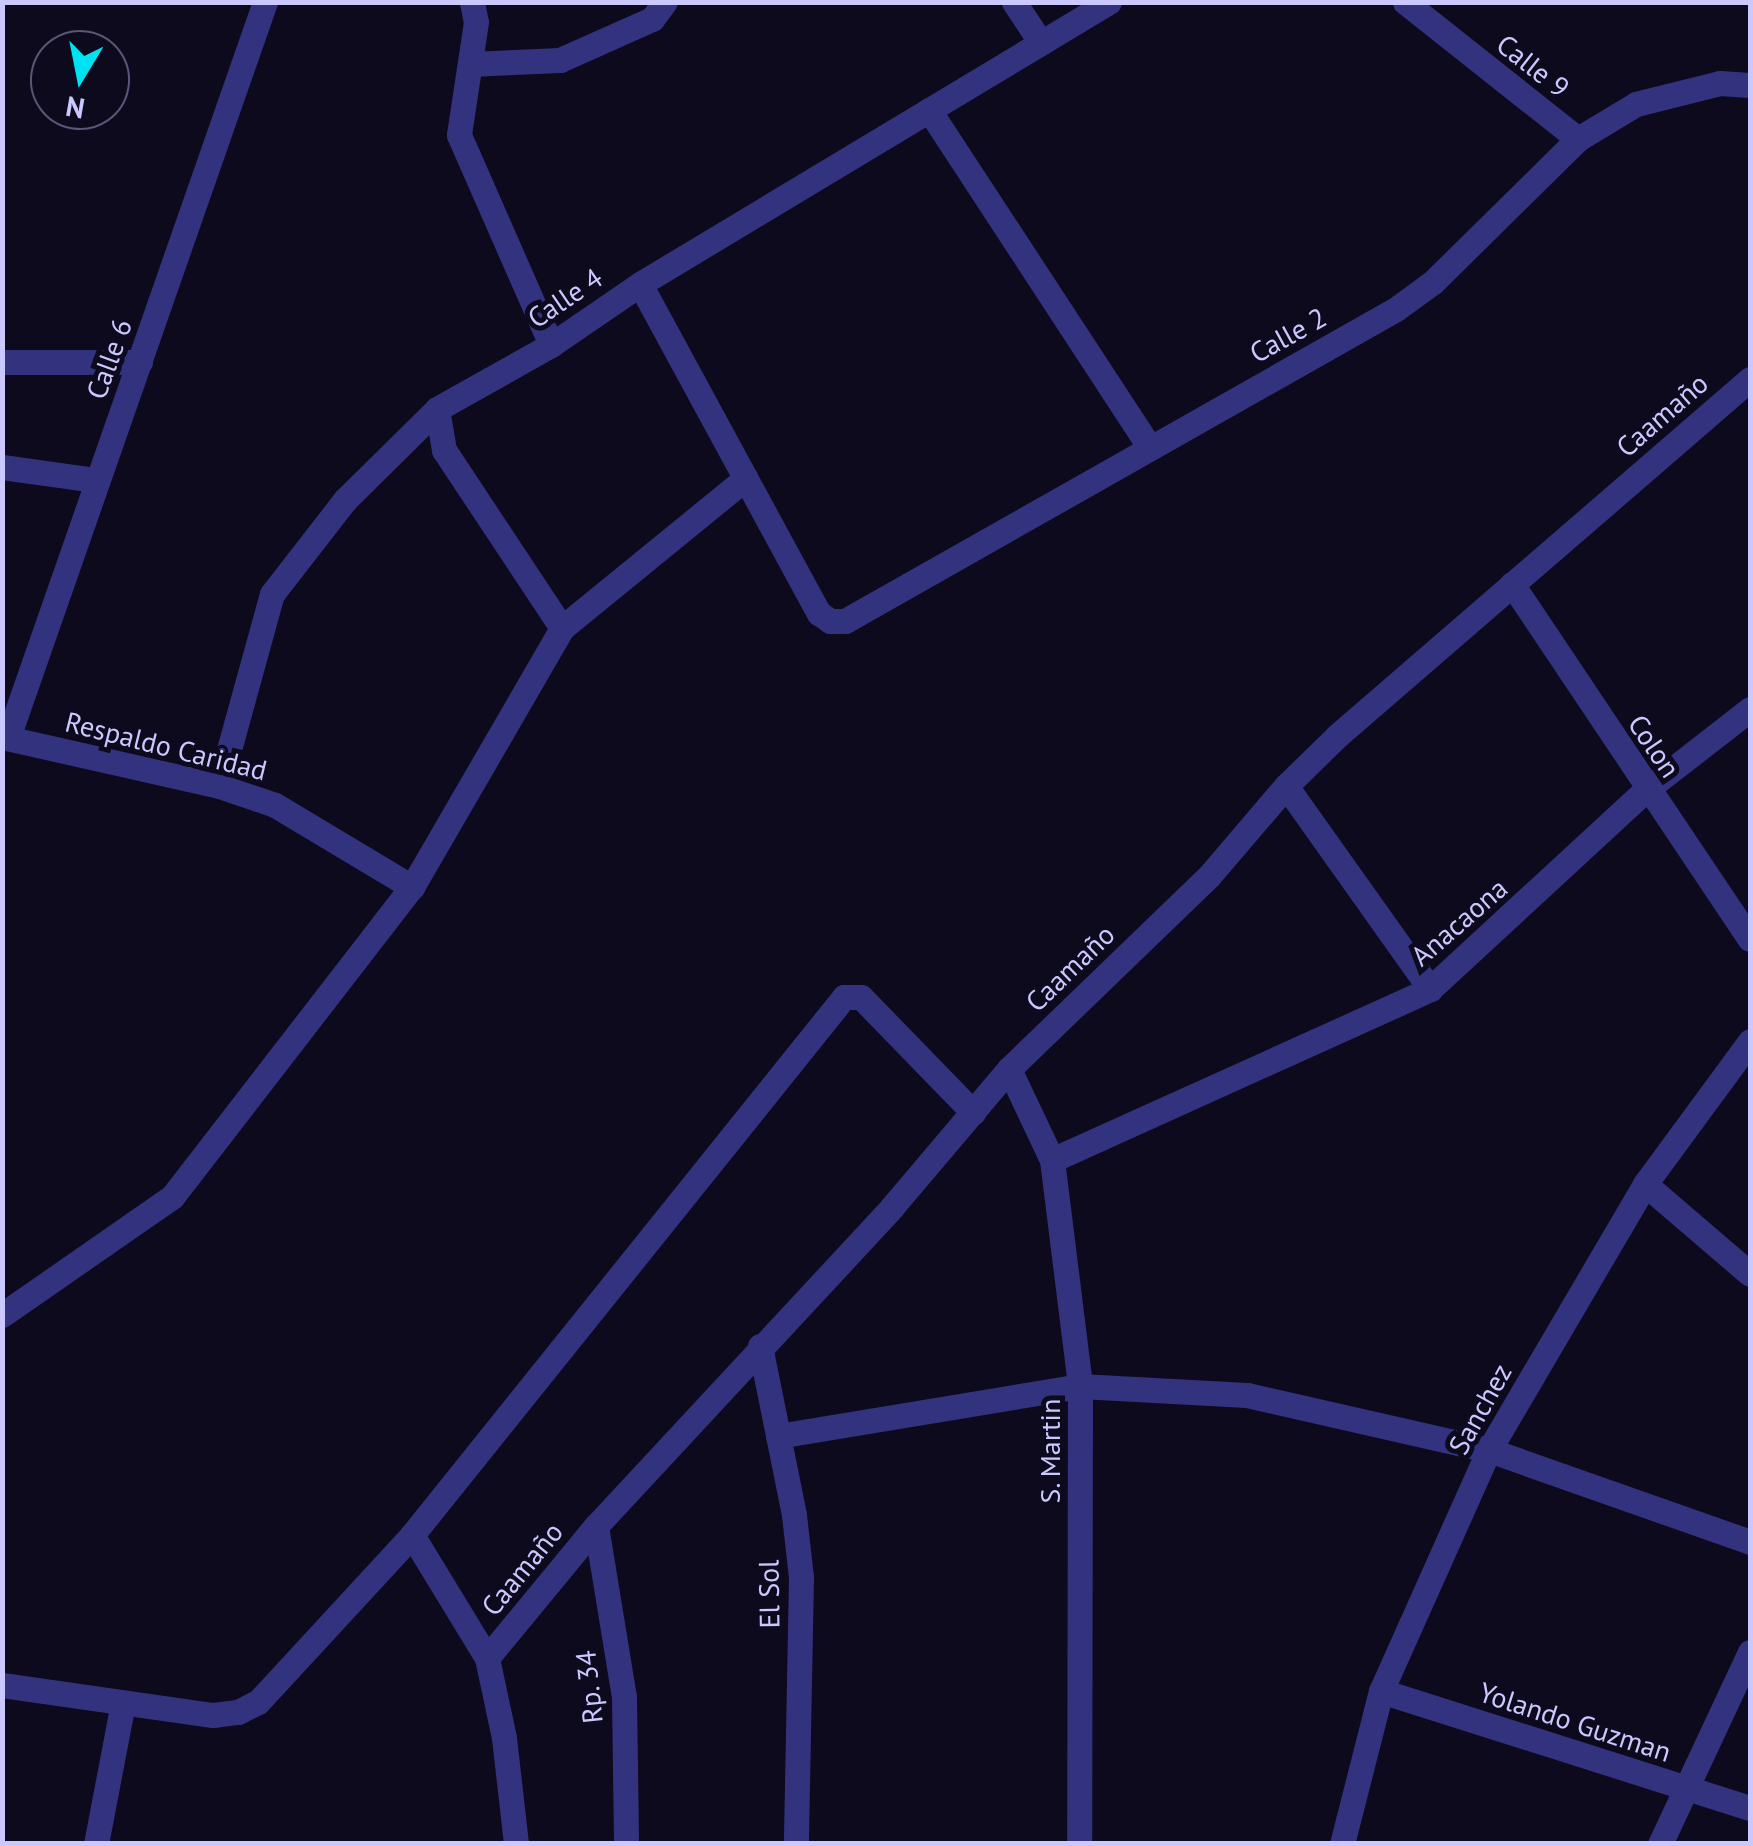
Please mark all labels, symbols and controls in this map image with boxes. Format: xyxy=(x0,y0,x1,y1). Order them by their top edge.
street label: Calle 9 xyxy=(1490,27,1576,105)
north arrow xyxy=(30,30,130,130)
text: N xyxy=(63,88,87,128)
street label: Calle 4 xyxy=(521,261,609,335)
street label: Calle 2 xyxy=(1244,300,1332,370)
street label: Calle 6 xyxy=(79,314,139,404)
street label: Caamaño xyxy=(1609,366,1715,464)
street label: Respaldo Caridad xyxy=(62,705,270,787)
street label: Colon xyxy=(1621,708,1687,784)
street label: Anacaona xyxy=(1404,871,1514,973)
street label: Caamaño xyxy=(1019,918,1121,1018)
street label: Sanchez xyxy=(1441,1358,1519,1460)
street label: S. Martin xyxy=(1033,1397,1067,1505)
street label: Caamaño xyxy=(474,1516,570,1622)
street label: El Sol xyxy=(752,1559,786,1629)
street label: Rp. 34 xyxy=(568,1648,610,1726)
street label: Yolando Guzman xyxy=(1475,1675,1675,1769)

